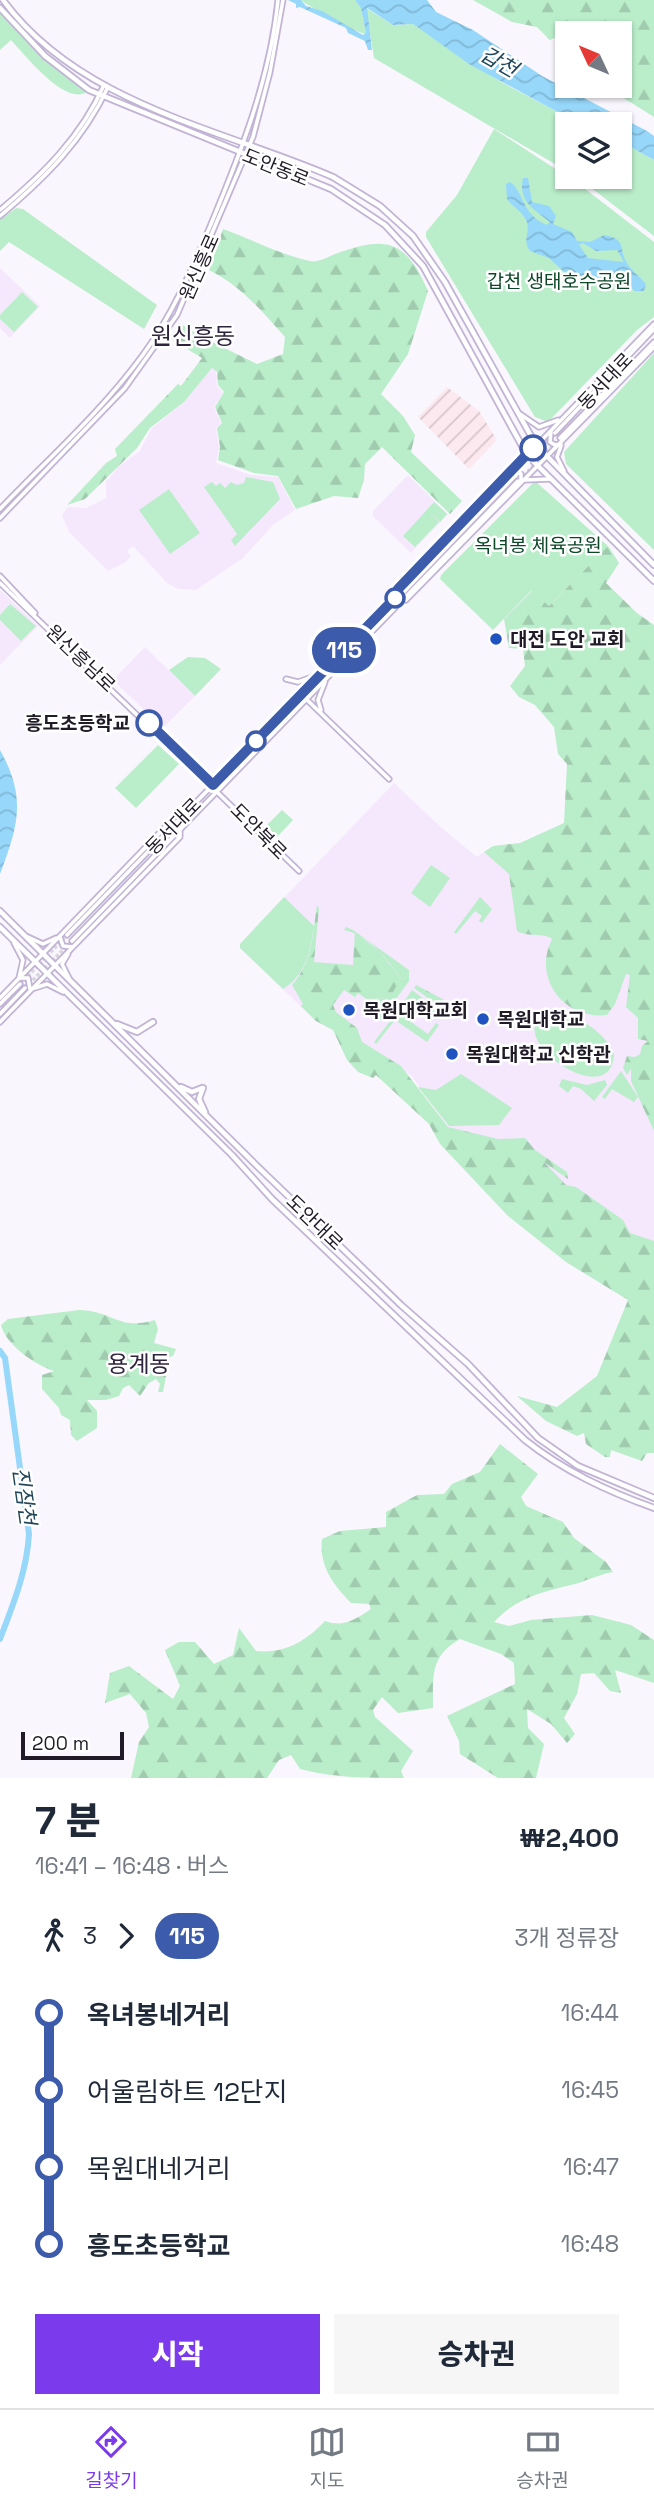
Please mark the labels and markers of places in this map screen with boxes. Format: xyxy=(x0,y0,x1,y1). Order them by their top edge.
unlabelled marker xyxy=(520,435,546,461)
unlabelled marker xyxy=(385,588,405,608)
place label: 대전 도안 교회 xyxy=(510,627,625,652)
marker: 대전 도안 교회 xyxy=(488,631,504,647)
marker: 흥도초등학교 xyxy=(136,710,162,736)
place label: 흥도초등학교 xyxy=(25,711,130,736)
unlabelled marker xyxy=(246,731,266,751)
place label: 목원대학교회 xyxy=(363,998,468,1023)
marker: 목원대학교회 xyxy=(341,1002,357,1018)
place label: 목원대학교 xyxy=(497,1007,584,1032)
marker: 목원대학교 xyxy=(475,1011,491,1027)
place label: 목원대학교 신학관 xyxy=(466,1042,611,1067)
marker: 목원대학교 신학관 xyxy=(444,1046,460,1062)

